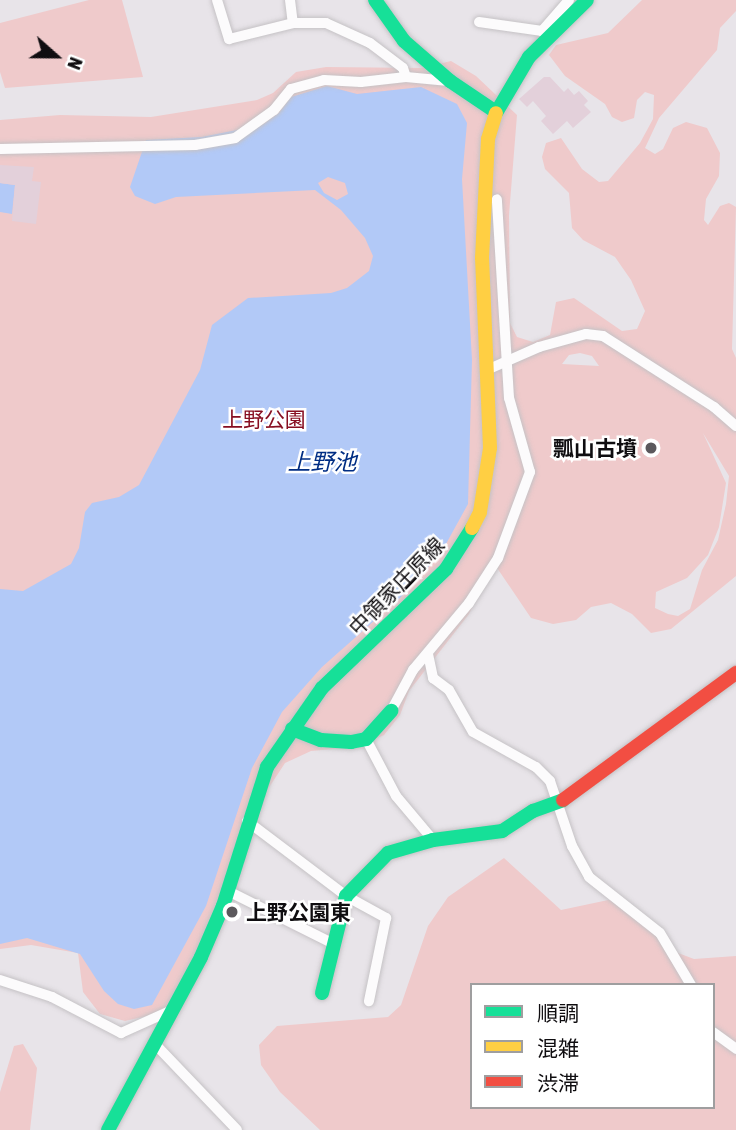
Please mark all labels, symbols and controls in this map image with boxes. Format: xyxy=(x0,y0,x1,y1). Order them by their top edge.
north arrow xyxy=(21,21,91,91)
text: N xyxy=(63,54,88,73)
park label: 上野公園 xyxy=(222,406,306,432)
place label: 瓢山古墳 xyxy=(553,435,637,461)
marker: 瓢山古墳 xyxy=(643,440,659,456)
water label: 上野池 xyxy=(288,448,356,476)
street label: 中領家庄原線 xyxy=(343,532,449,640)
place label: 上野公園東 xyxy=(246,899,351,925)
marker: 上野公園東 xyxy=(224,904,240,920)
legend xyxy=(470,983,715,1109)
text: 順調 xyxy=(537,1001,579,1025)
text: 混雑 xyxy=(537,1036,579,1060)
text: 渋滞 xyxy=(537,1071,579,1095)

